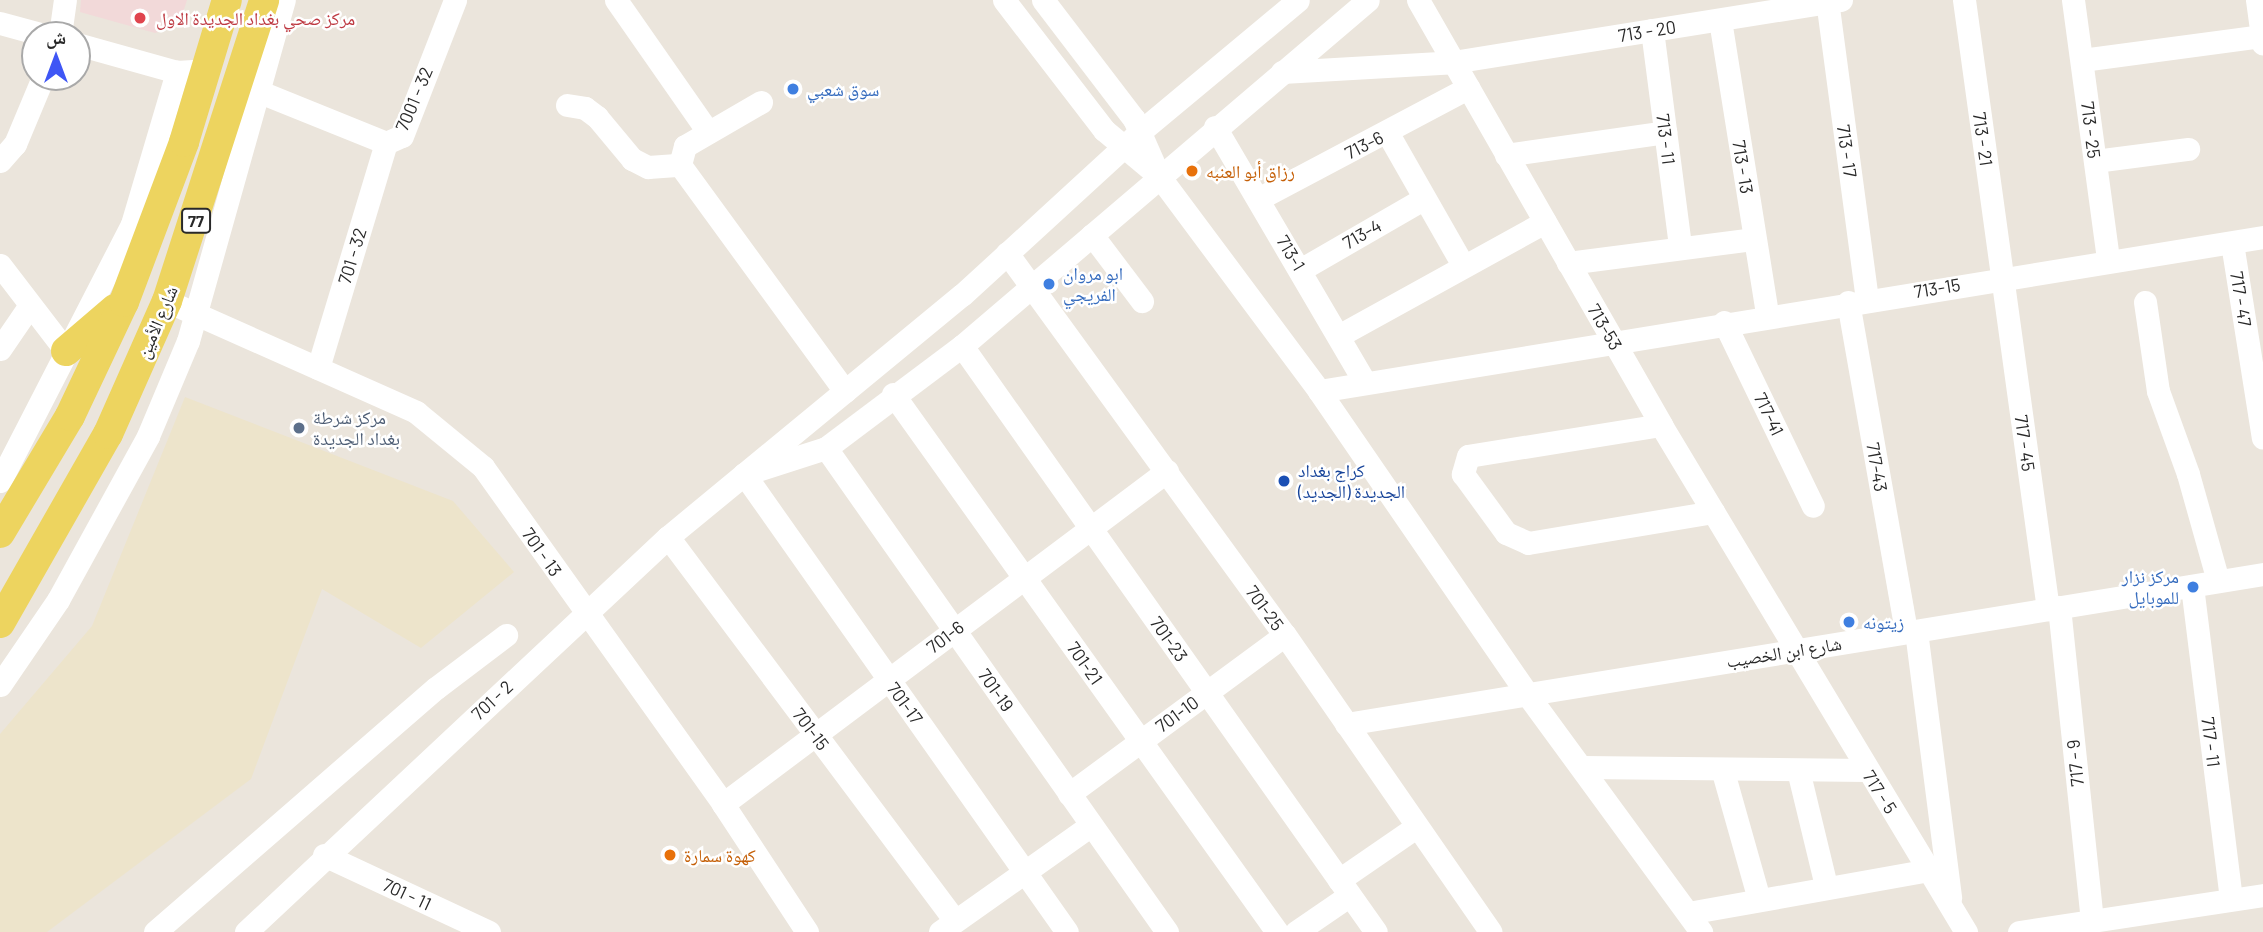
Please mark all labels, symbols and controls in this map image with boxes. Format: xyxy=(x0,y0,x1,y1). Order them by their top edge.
place label: مركز صحي بغداد الجديدة الاول xyxy=(156,7,355,29)
marker: مركز صحي بغداد الجديدة الاول xyxy=(130,8,150,28)
street label: 713 - 20 xyxy=(1617,16,1677,46)
north arrow xyxy=(21,21,91,91)
text: ش xyxy=(46,25,66,48)
street label: 7001 - 32 xyxy=(391,64,437,134)
place label: سوق شعبي xyxy=(807,78,879,100)
marker: سوق شعبي xyxy=(785,81,801,97)
street label: 713 - 25 xyxy=(2077,100,2105,160)
street label: 713 - 21 xyxy=(1969,111,1997,167)
street label: 713 - 11 xyxy=(1652,112,1680,166)
street label: 713 - 17 xyxy=(1833,123,1861,179)
street label: 713-6 xyxy=(1341,126,1387,164)
street label: 713 - 13 xyxy=(1728,139,1758,195)
place label: رزاق أبو العنبه xyxy=(1206,160,1295,182)
marker: رزاق أبو العنبه xyxy=(1184,163,1200,179)
road number: 77 xyxy=(180,209,212,234)
street label: 713-4 xyxy=(1339,214,1385,254)
street label: 701 - 32 xyxy=(333,225,371,287)
street label: 713-1 xyxy=(1272,231,1310,275)
place label: ابو مروان الفريجي xyxy=(1063,263,1123,306)
street label: 717 - 47 xyxy=(2226,270,2256,328)
street label: 713-15 xyxy=(1912,274,1962,302)
marker: ابو مروان الفريجي xyxy=(1041,276,1057,292)
street label: شارع الأمين xyxy=(132,283,182,361)
street label: 713-53 xyxy=(1583,300,1627,354)
street label: 717-41 xyxy=(1749,389,1789,439)
place label: مركز شرطة بغداد الجديدة xyxy=(313,407,400,450)
street label: 717 - 45 xyxy=(2010,413,2040,473)
marker: مركز شرطة بغداد الجديدة xyxy=(291,420,307,436)
street label: 717-43 xyxy=(1862,441,1892,493)
place label: كراج بغداد الجديدة (الجديد) xyxy=(1298,460,1405,503)
marker: كراج بغداد الجديدة (الجديد) xyxy=(1276,473,1292,489)
street label: 701 - 13 xyxy=(518,524,566,580)
place label: مركز نزار للموبايل xyxy=(2122,566,2179,608)
marker: مركز نزار للموبايل xyxy=(2185,579,2201,595)
street label: 701-25 xyxy=(1241,581,1289,635)
place label: زيتونه xyxy=(1863,611,1904,633)
street label: 701-23 xyxy=(1146,612,1192,666)
marker: زيتونه xyxy=(1841,614,1857,630)
street label: 701-6 xyxy=(922,616,968,658)
street label: شارع ابن الخصيب xyxy=(1725,632,1843,672)
street label: 701-21 xyxy=(1063,637,1107,689)
street label: 701-19 xyxy=(974,664,1018,716)
street label: 701 - 2 xyxy=(467,676,517,724)
street label: 701-17 xyxy=(883,678,927,728)
street label: 701-10 xyxy=(1151,691,1203,737)
street label: 701-15 xyxy=(788,704,834,754)
street label: 717 - 11 xyxy=(2197,716,2225,768)
street label: 717 - 9 xyxy=(2062,738,2088,788)
street label: 717 - 5 xyxy=(1858,766,1902,818)
place label: كهوة سمارة xyxy=(684,844,756,866)
marker: كهوة سمارة xyxy=(662,847,678,863)
street label: 701 - 11 xyxy=(379,873,435,915)

